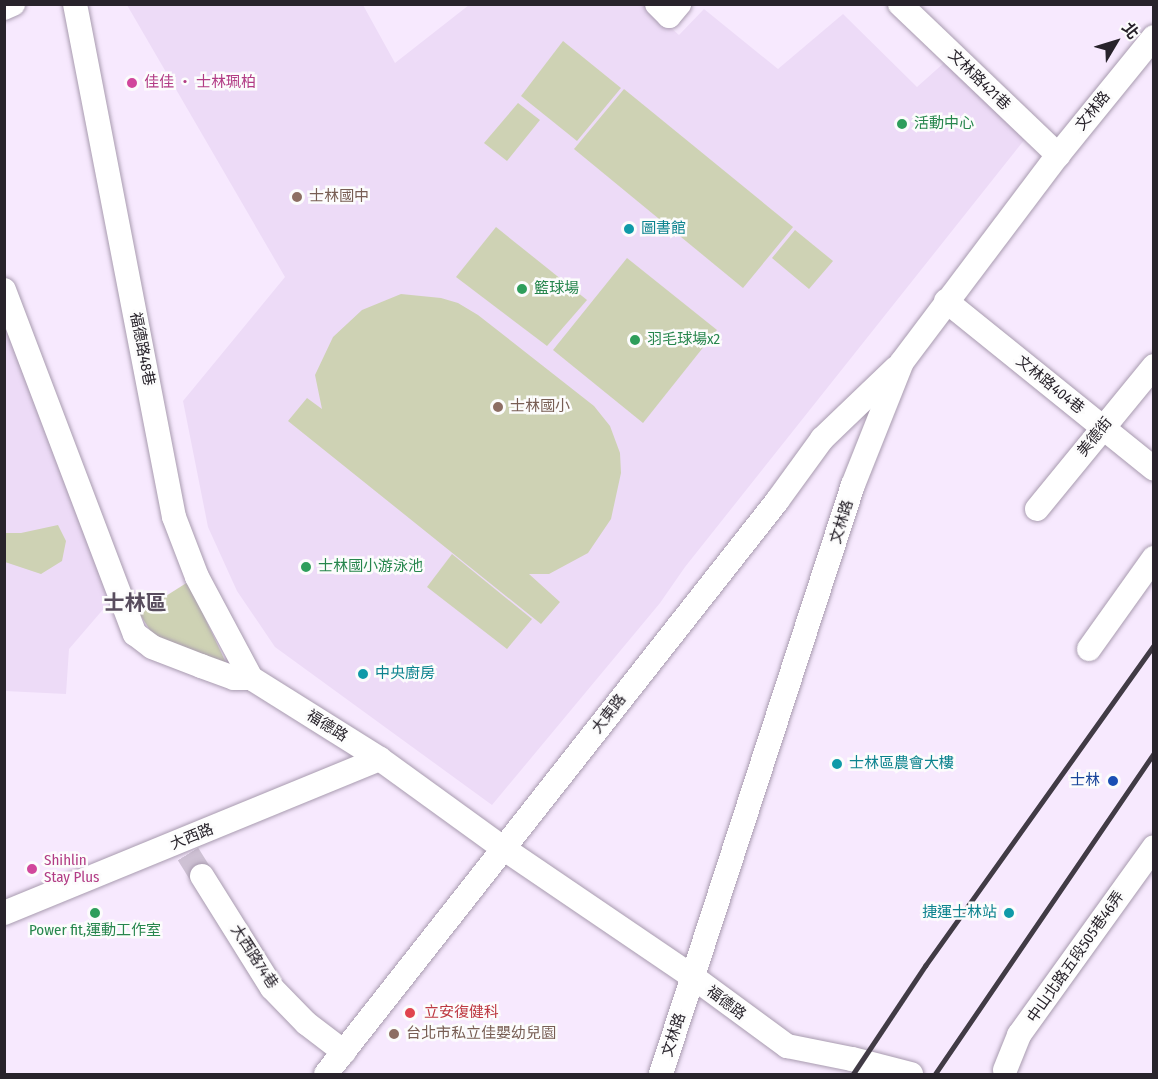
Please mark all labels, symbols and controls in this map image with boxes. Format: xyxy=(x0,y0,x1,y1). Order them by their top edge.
north arrow xyxy=(1086,12,1146,72)
text: 北 xyxy=(1118,18,1143,43)
street label: 文林路421巷 xyxy=(944,46,1014,114)
place label: 佳佳 ‧ 士林珮柏 xyxy=(144,74,256,92)
marker: 佳佳 ‧ 士林珮柏 xyxy=(125,76,139,90)
street label: 文林路 xyxy=(1072,88,1114,134)
place label: 活動中心 xyxy=(914,115,974,133)
marker: 活動中心 xyxy=(895,117,909,131)
place label: 士林國中 xyxy=(309,188,369,206)
marker: 士林國中 xyxy=(290,190,304,204)
place label: 圖書館 xyxy=(641,220,686,238)
marker: 圖書館 xyxy=(622,222,636,236)
place label: 籃球場 xyxy=(534,280,579,298)
marker: 籃球場 xyxy=(515,282,529,296)
street label: 福德路48巷 xyxy=(126,311,158,387)
place label: 羽毛球場x2 xyxy=(647,331,720,349)
marker: 羽毛球場x2 xyxy=(628,333,642,347)
street label: 文林路404巷 xyxy=(1012,352,1088,418)
place label: 士林國小 xyxy=(510,398,570,416)
marker: 士林國小 xyxy=(491,400,505,414)
street label: 美德街 xyxy=(1074,414,1116,460)
street label: 文林路 xyxy=(827,498,857,546)
place label: 士林國小游泳池 xyxy=(318,558,423,576)
marker: 士林國小游泳池 xyxy=(299,560,313,574)
district label: 士林區 xyxy=(104,590,166,616)
place label: 中央廚房 xyxy=(375,665,435,683)
marker: 中央廚房 xyxy=(356,667,370,681)
street label: 大東路 xyxy=(588,691,630,737)
street label: 福德路 xyxy=(303,706,351,746)
place label: 士林區農會大樓 xyxy=(849,755,954,773)
marker: 士林區農會大樓 xyxy=(830,757,844,771)
place label: 士林 xyxy=(1070,772,1100,790)
marker: 士林 xyxy=(1104,772,1122,790)
street label: 大西路 xyxy=(168,820,216,854)
place label: Shihlin Stay Plus xyxy=(44,851,99,886)
marker: Shihlin Stay Plus xyxy=(25,862,39,876)
street label: 中山北路五段505巷46弄 xyxy=(1024,888,1128,1026)
place label: 捷運士林站 xyxy=(922,904,997,922)
marker: Power fit,運動工作室 xyxy=(88,906,102,920)
marker: 捷運士林站 xyxy=(1002,906,1016,920)
place label: Power fit,運動工作室 xyxy=(29,922,161,940)
street label: 大西路74巷 xyxy=(227,922,281,992)
street label: 福德路 xyxy=(703,982,749,1024)
marker: 立安復健科 xyxy=(401,1004,419,1022)
place label: 立安復健科 xyxy=(424,1004,499,1022)
street label: 文林路 xyxy=(658,1011,690,1059)
place label: 台北市私立佳嬰幼兒園 xyxy=(406,1025,556,1043)
marker: 台北市私立佳嬰幼兒園 xyxy=(387,1027,401,1041)

